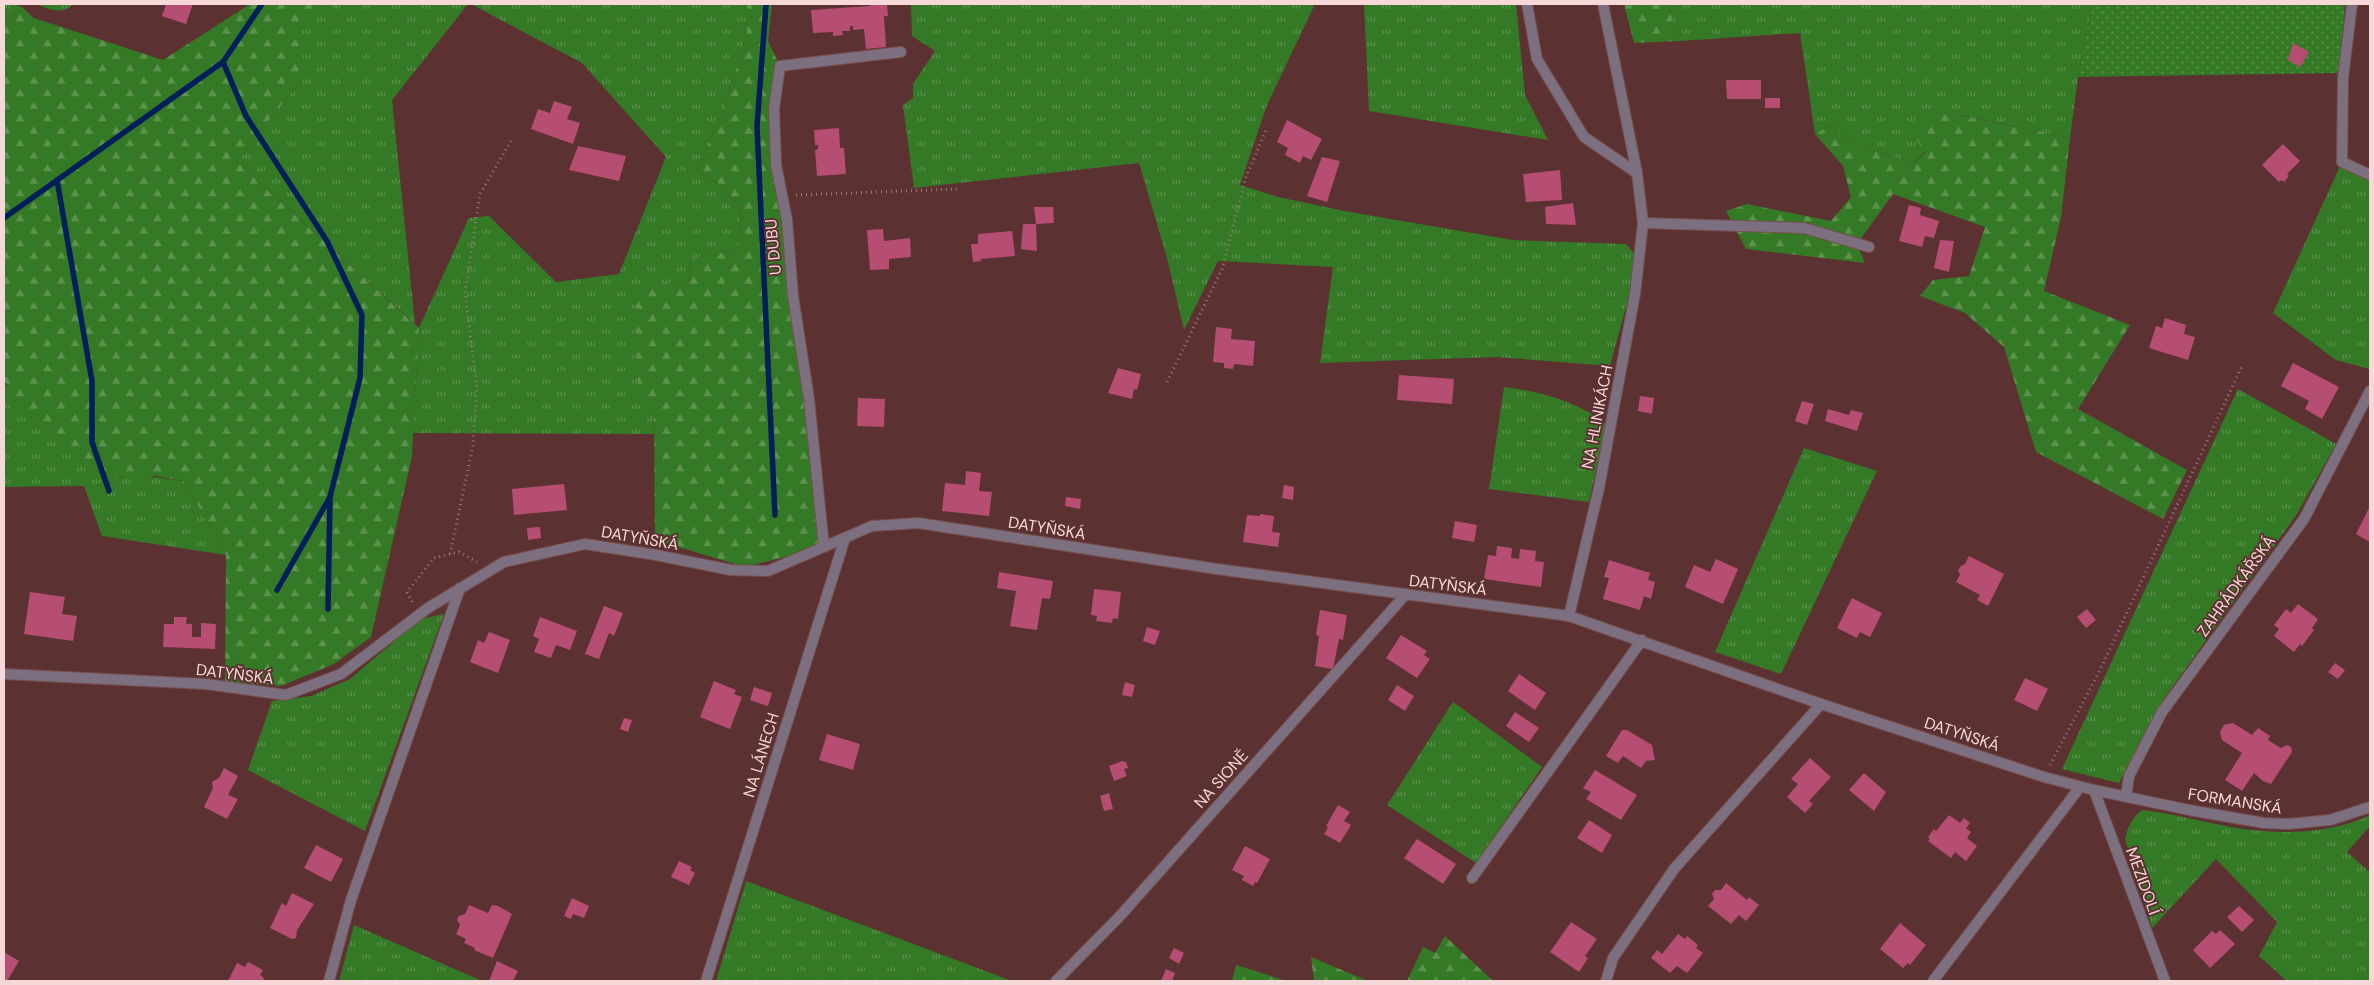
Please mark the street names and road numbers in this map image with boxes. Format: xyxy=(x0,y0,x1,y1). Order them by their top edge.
street label: U DUBU xyxy=(760,218,786,276)
street label: NA HLINIKÁCH xyxy=(1577,363,1617,471)
street label: DATYŇSKÁ xyxy=(1007,512,1088,545)
street label: DATYŇSKÁ xyxy=(600,521,681,555)
street label: ZAHRÁDKÁŘSKÁ xyxy=(2192,531,2280,641)
street label: DATYŇSKÁ xyxy=(1408,570,1488,600)
street label: DATYŇSKÁ xyxy=(195,659,275,689)
street label: NA LÁNECH xyxy=(738,710,784,800)
street label: DATYŇSKÁ xyxy=(1922,712,2003,756)
street label: NA SIONĚ xyxy=(1189,745,1253,813)
street label: FORMANSKÁ xyxy=(2187,783,2284,819)
street label: MEZIDOLÍ xyxy=(2121,844,2165,918)

